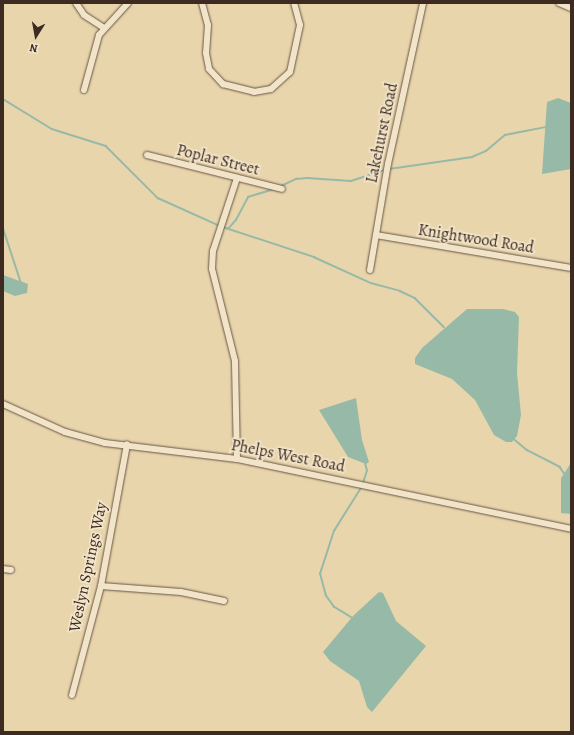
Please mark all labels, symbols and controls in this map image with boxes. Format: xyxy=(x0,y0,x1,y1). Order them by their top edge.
north arrow xyxy=(16,16,56,56)
text: N xyxy=(28,40,39,56)
street label: Lakehurst Road xyxy=(362,81,402,185)
street label: Poplar Street xyxy=(175,140,261,180)
street label: Knightwood Road xyxy=(417,220,535,258)
street label: Phelps West Road xyxy=(229,436,347,476)
street label: Weslyn Springs Way xyxy=(65,500,111,634)

